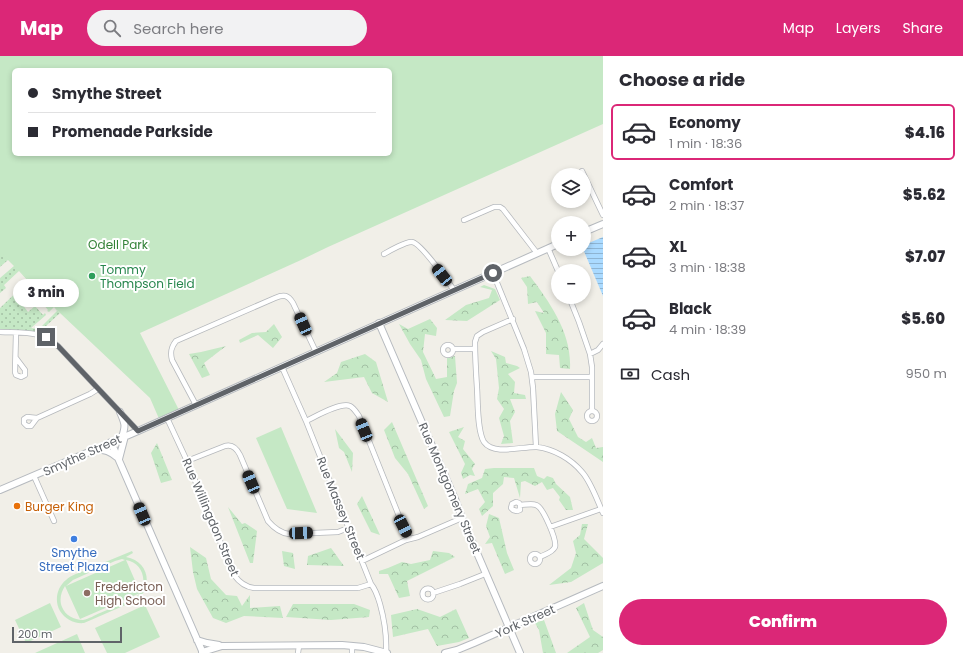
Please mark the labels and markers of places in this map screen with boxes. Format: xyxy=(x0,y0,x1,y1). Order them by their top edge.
place label: Tommy Thompson Field xyxy=(100,261,195,292)
marker: Tommy Thompson Field xyxy=(87,271,97,281)
place label: Burger King xyxy=(25,498,94,515)
marker: Burger King xyxy=(12,501,22,511)
marker: Smythe Street Plaza xyxy=(69,534,79,544)
place label: Smythe Street Plaza xyxy=(39,544,109,575)
place label: Fredericton High School xyxy=(95,578,166,609)
marker: Fredericton High School xyxy=(82,588,92,598)

